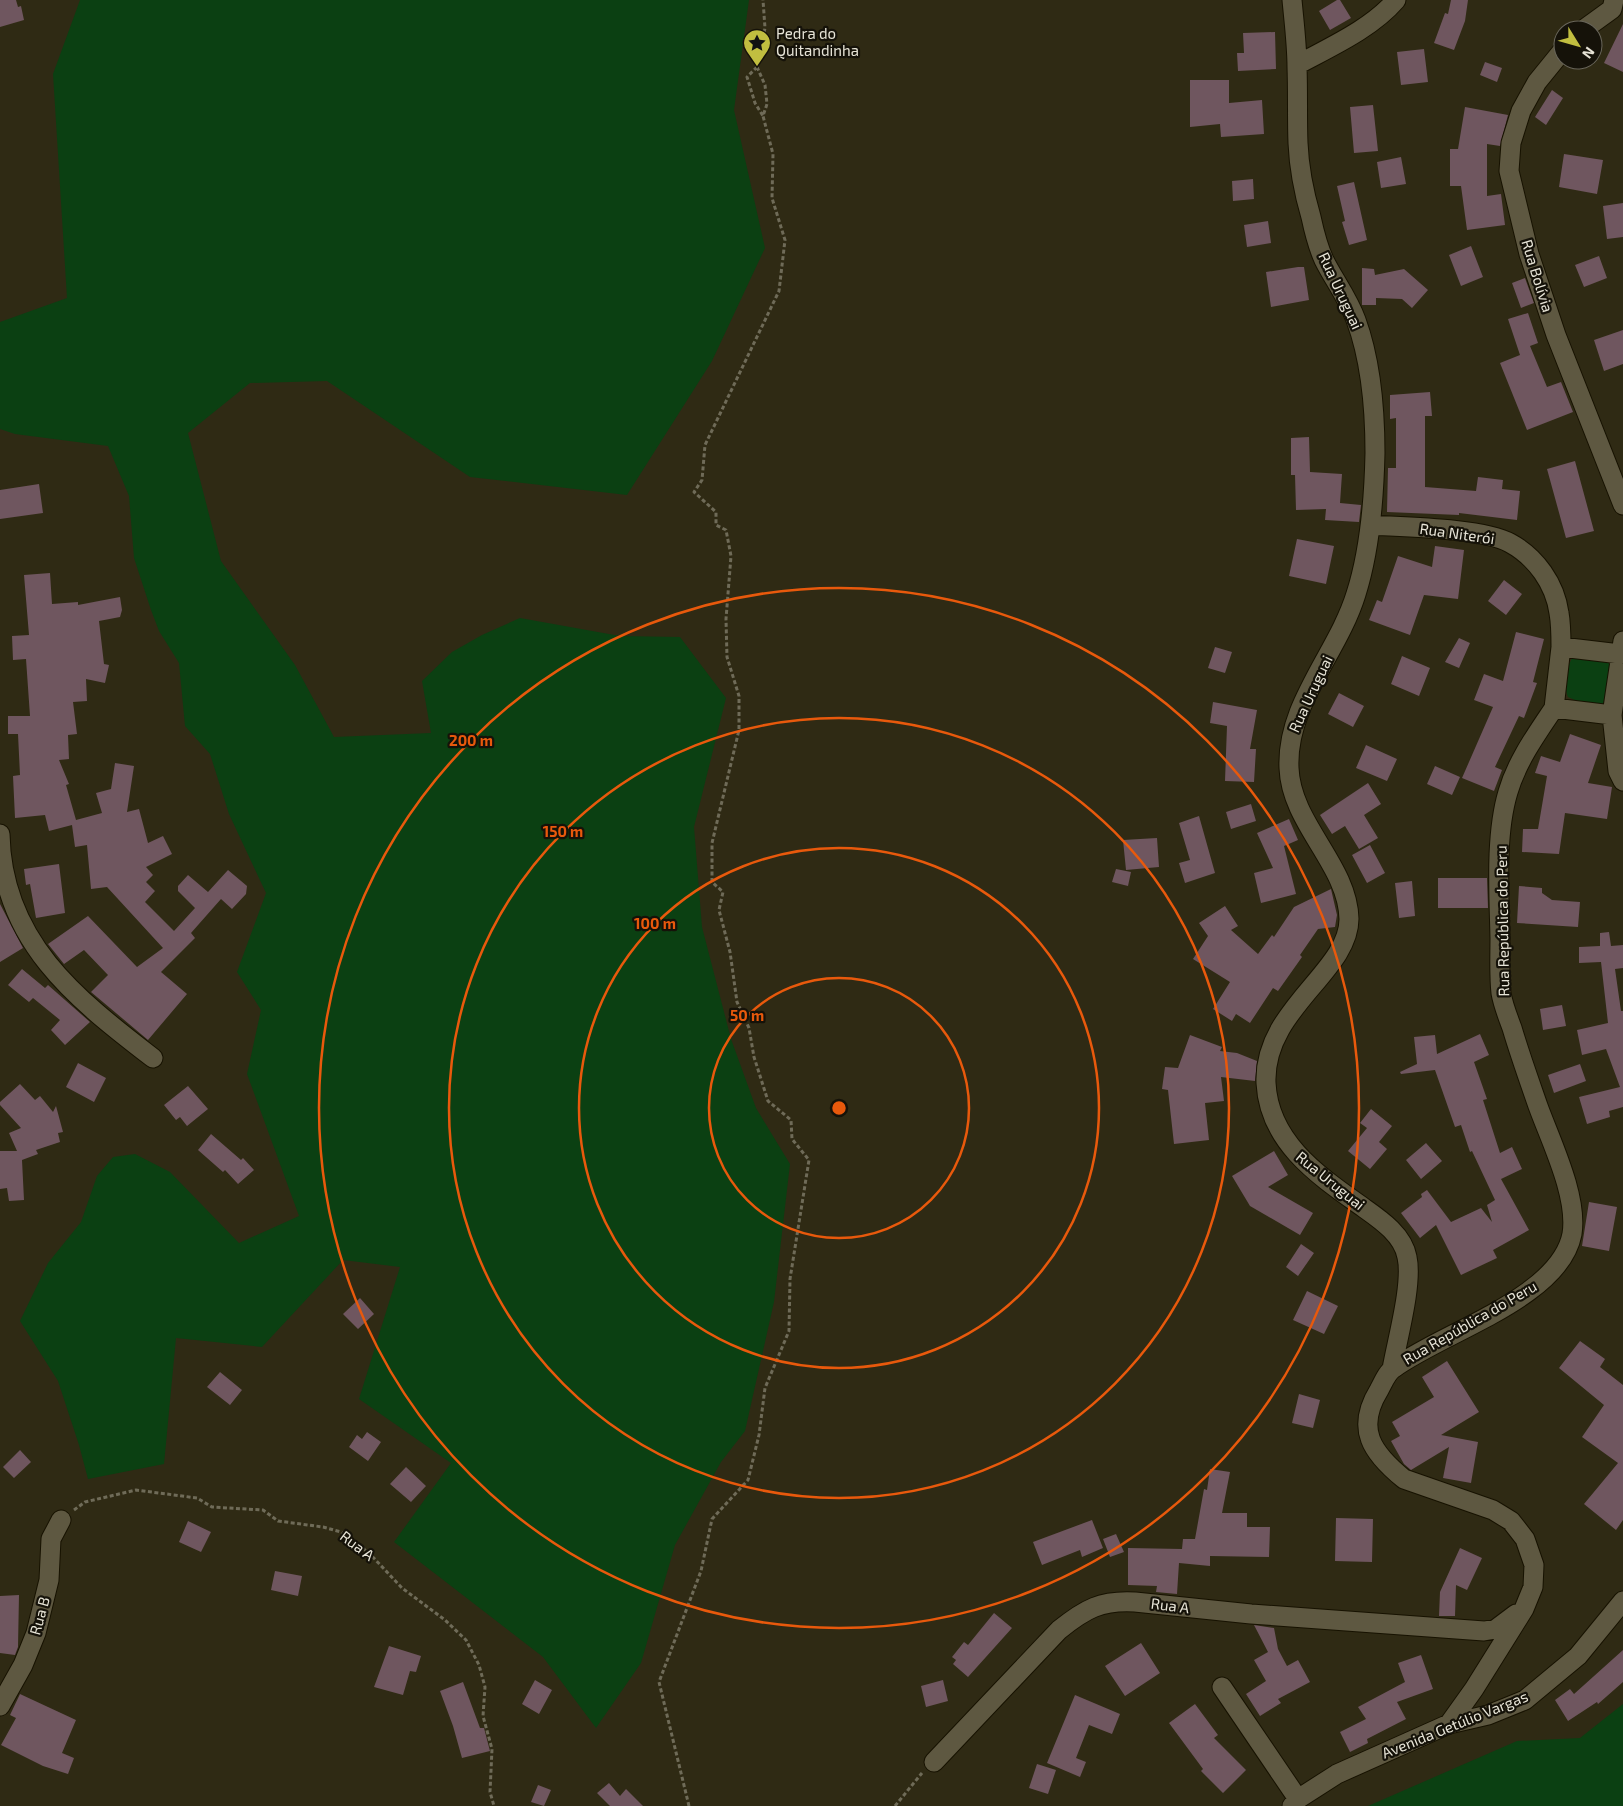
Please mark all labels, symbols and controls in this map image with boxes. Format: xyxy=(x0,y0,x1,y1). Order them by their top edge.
north arrow xyxy=(1553,20,1603,70)
place label: Pedra do Quitandinha xyxy=(776,24,859,60)
place icon: Pedra do Quitandinha xyxy=(742,28,772,67)
text: N xyxy=(1579,44,1599,62)
street label: Rua Bolívia xyxy=(1518,237,1558,314)
street label: Rua Uruguai xyxy=(1315,249,1367,332)
street label: Rua Niterói xyxy=(1418,519,1496,547)
street label: Rua Uruguai xyxy=(1284,652,1336,735)
text: 200 m xyxy=(449,731,493,749)
text: 150 m xyxy=(543,822,583,840)
street label: Rua República do Peru xyxy=(1492,845,1512,997)
text: 100 m xyxy=(634,914,676,932)
text: 50 m xyxy=(730,1006,764,1024)
centre of rings xyxy=(830,1099,848,1117)
street label: Rua Uruguai xyxy=(1293,1147,1368,1213)
street label: Rua República do Peru xyxy=(1399,1276,1540,1368)
street label: Rua A xyxy=(337,1526,379,1564)
street label: Rua A xyxy=(1150,1594,1191,1616)
street label: Rua B xyxy=(25,1595,53,1637)
street label: Avenida Getúlio Vargas xyxy=(1379,1687,1530,1762)

